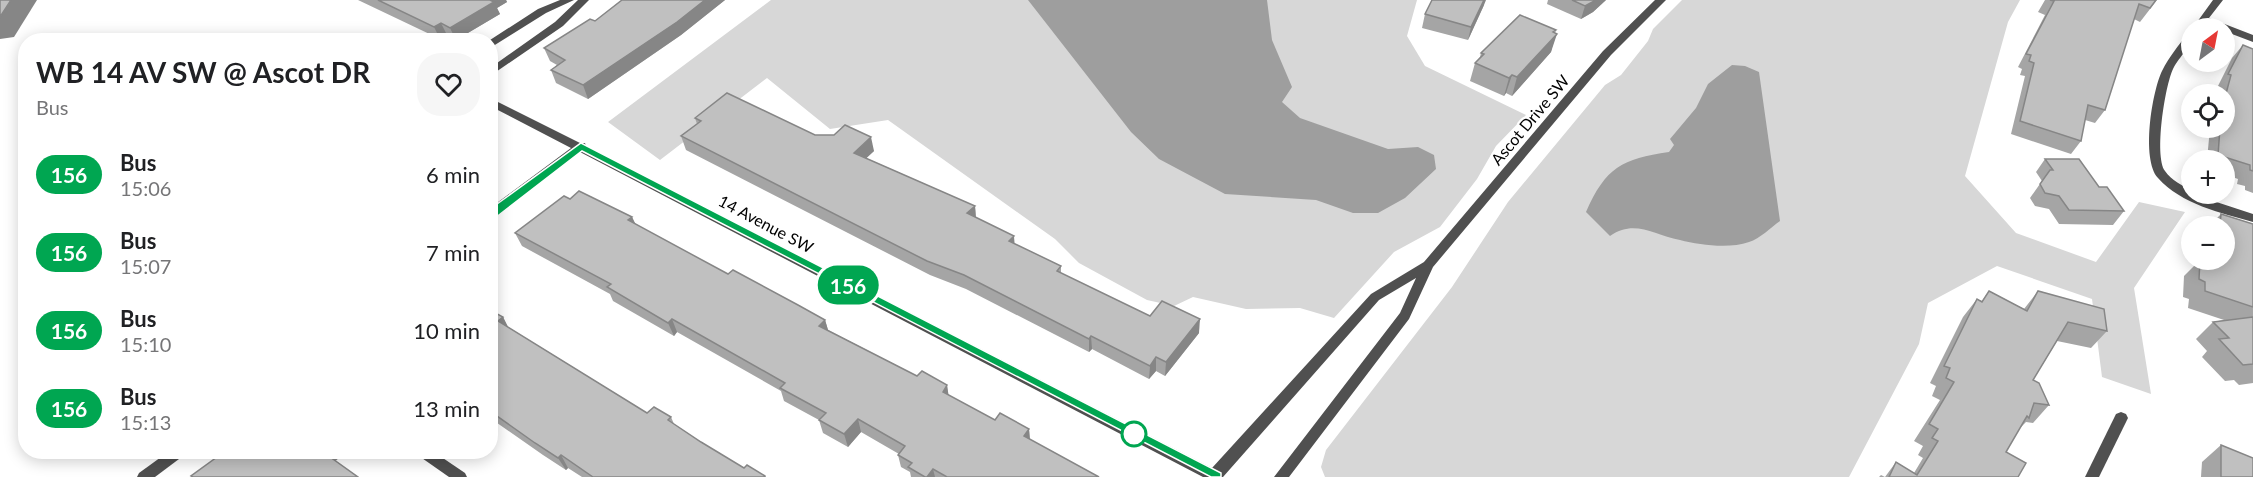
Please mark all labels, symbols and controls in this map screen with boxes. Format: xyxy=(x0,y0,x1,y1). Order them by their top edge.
north arrow xyxy=(2181,18,2235,72)
map controls xyxy=(2181,18,2235,270)
button: heart xyxy=(417,53,480,116)
text: WB 14 AV SW @ Ascot DR xyxy=(36,55,370,89)
street label: Ascot Drive SW xyxy=(1487,71,1573,168)
button: locate xyxy=(2181,84,2235,138)
text: Bus xyxy=(36,95,69,119)
text: Bus xyxy=(120,149,156,176)
button: + xyxy=(2181,150,2235,204)
text: 6 min xyxy=(426,161,480,188)
text: 156 xyxy=(51,162,87,187)
text: 15:06 xyxy=(120,176,171,200)
street label: 14 Avenue SW xyxy=(716,191,817,257)
button: − xyxy=(2181,216,2235,270)
text: Bus xyxy=(120,227,156,254)
text: 7 min xyxy=(426,239,480,266)
text: 156 xyxy=(51,240,87,265)
text: 15:07 xyxy=(120,254,171,278)
line badge: 156 xyxy=(814,266,882,304)
text: 156 xyxy=(830,273,866,298)
text: Bus xyxy=(120,305,156,332)
text: 10 min xyxy=(413,317,480,344)
text: 156 xyxy=(51,318,87,343)
text: 15:10 xyxy=(120,332,171,356)
text: Bus xyxy=(120,383,156,410)
text: 13 min xyxy=(413,395,480,422)
text: 156 xyxy=(51,396,87,421)
text: 15:13 xyxy=(120,410,171,434)
unlabelled marker xyxy=(1121,421,1147,447)

